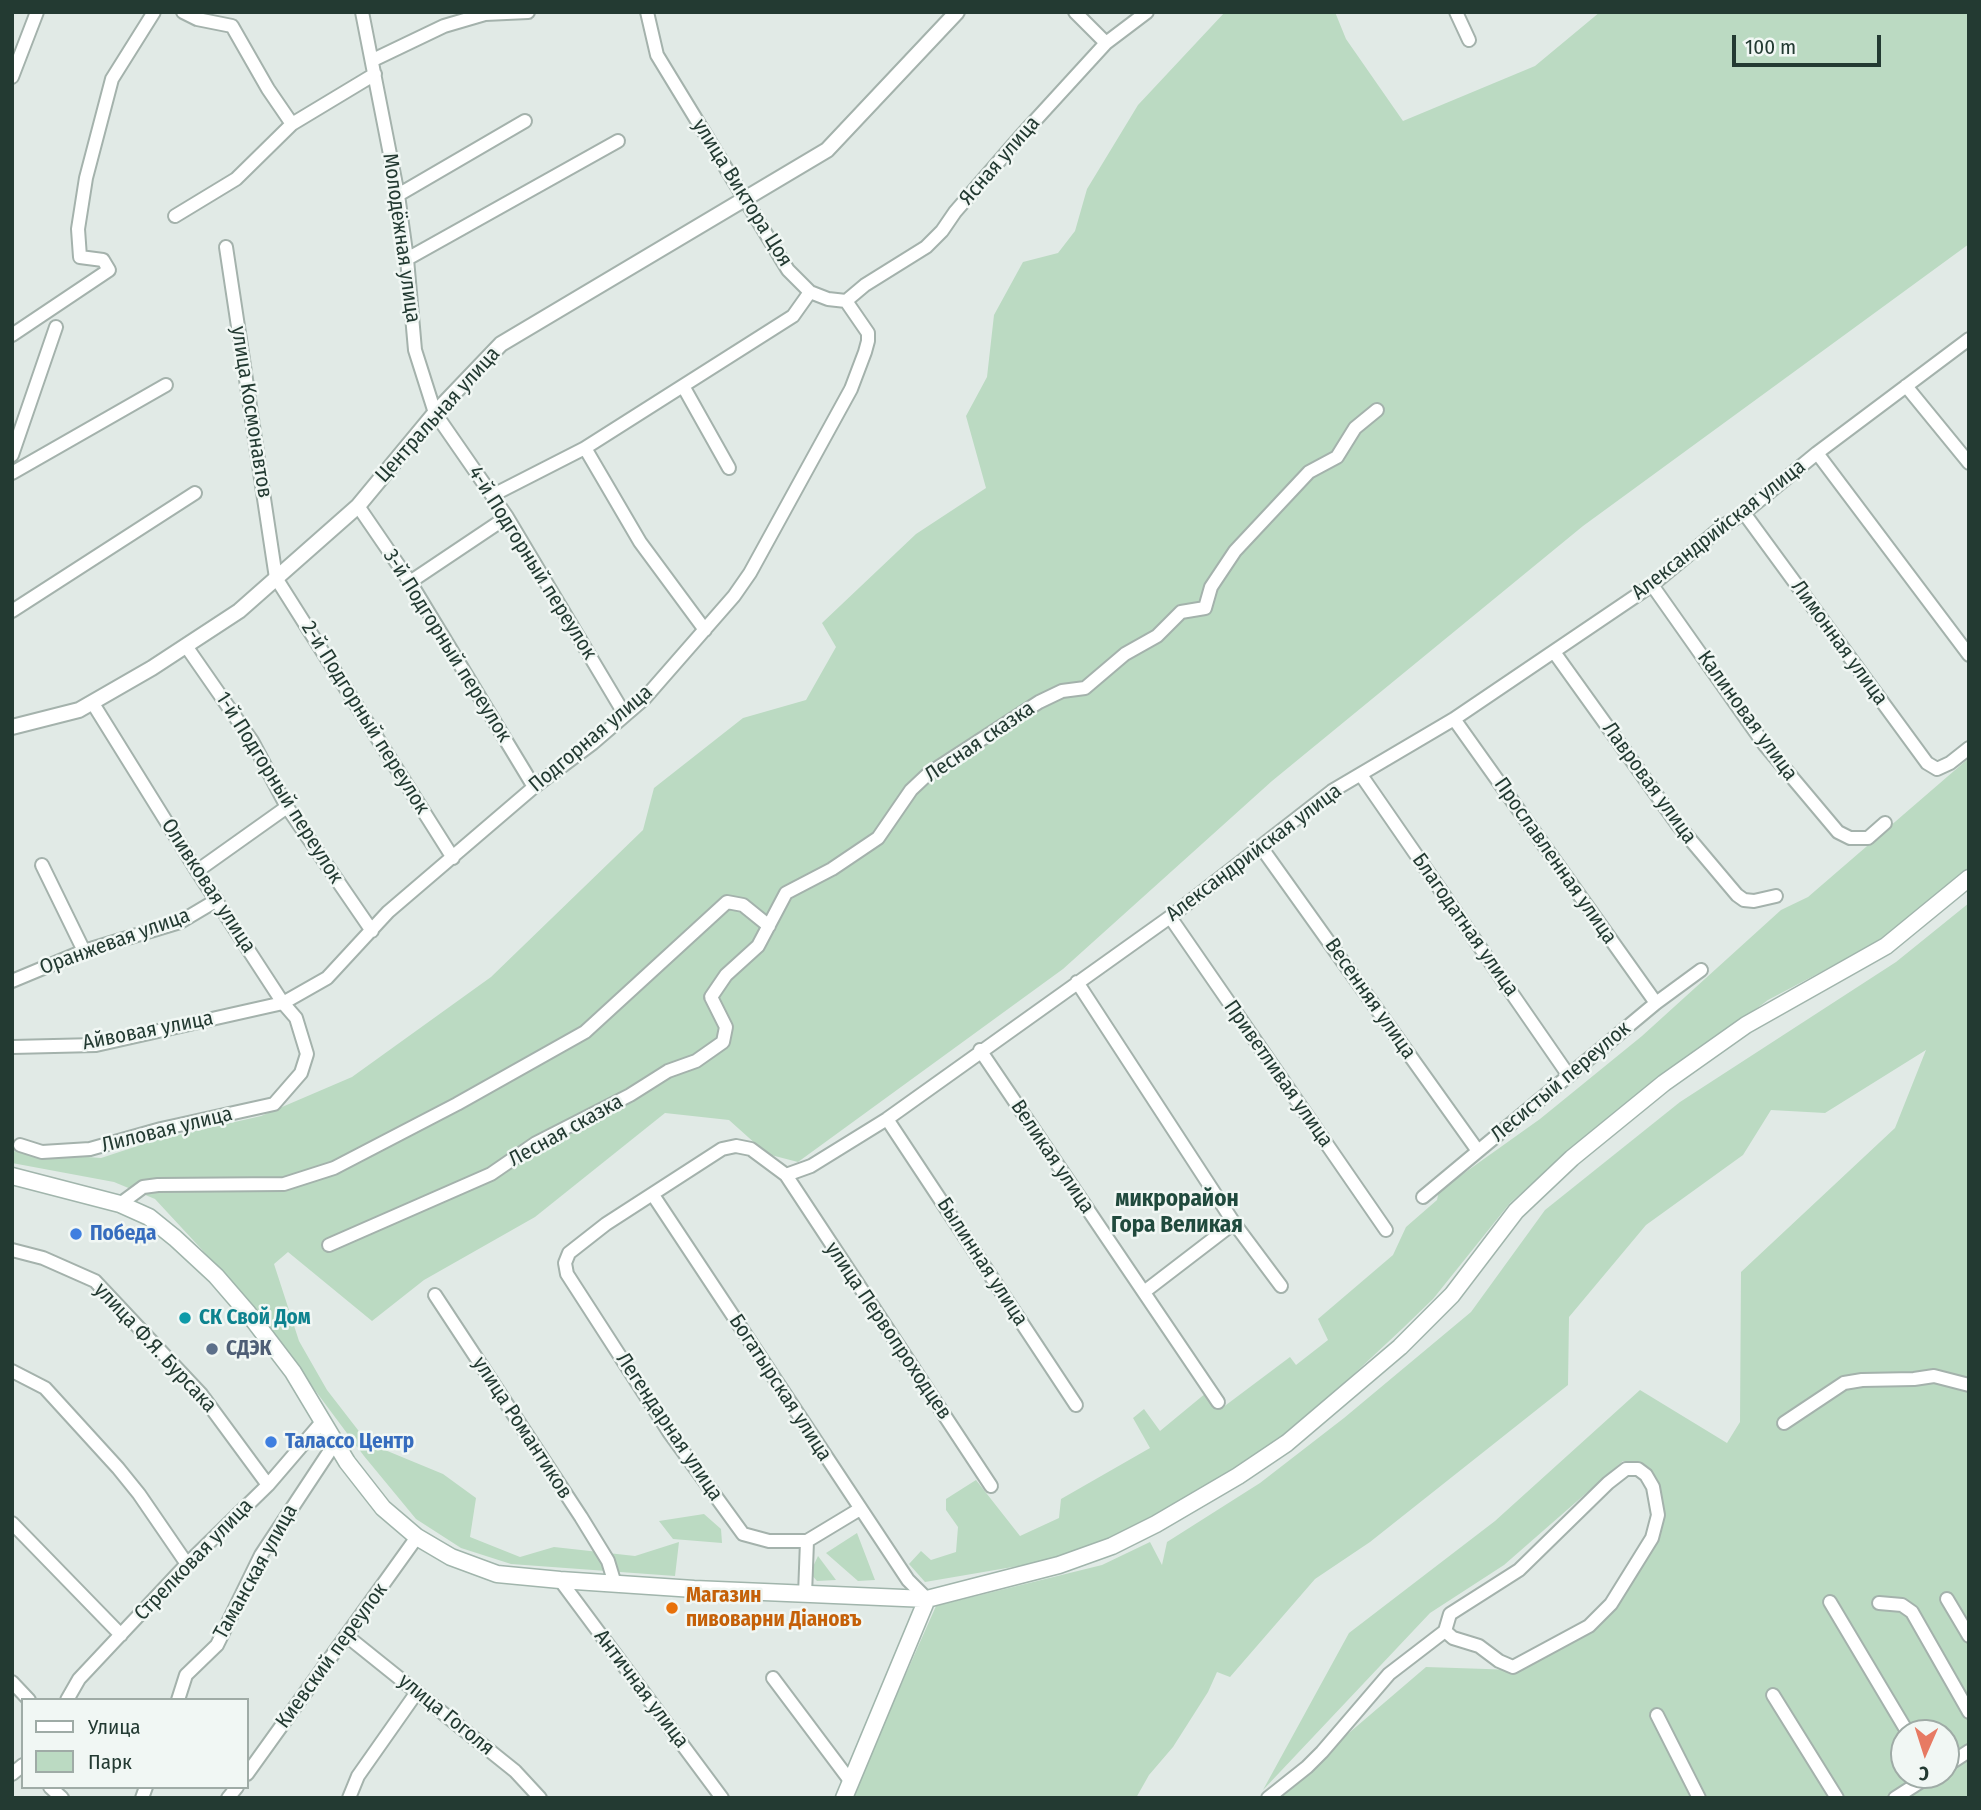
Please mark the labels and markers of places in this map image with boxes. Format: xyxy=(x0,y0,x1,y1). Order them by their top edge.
place label: Победа xyxy=(90,1221,156,1247)
marker: Победа xyxy=(68,1226,84,1242)
place label: СК Свой Дом xyxy=(199,1305,311,1331)
marker: СК Свой Дом xyxy=(177,1310,193,1326)
place label: СДЭК xyxy=(226,1336,272,1362)
marker: СДЭК xyxy=(204,1341,220,1357)
place label: Талассо Центр xyxy=(285,1429,414,1455)
marker: Талассо Центр xyxy=(263,1434,279,1450)
place label: Магазин пивоварни Дiановъ xyxy=(686,1583,861,1633)
marker: Магазин пивоварни Дiановъ xyxy=(664,1600,680,1616)

